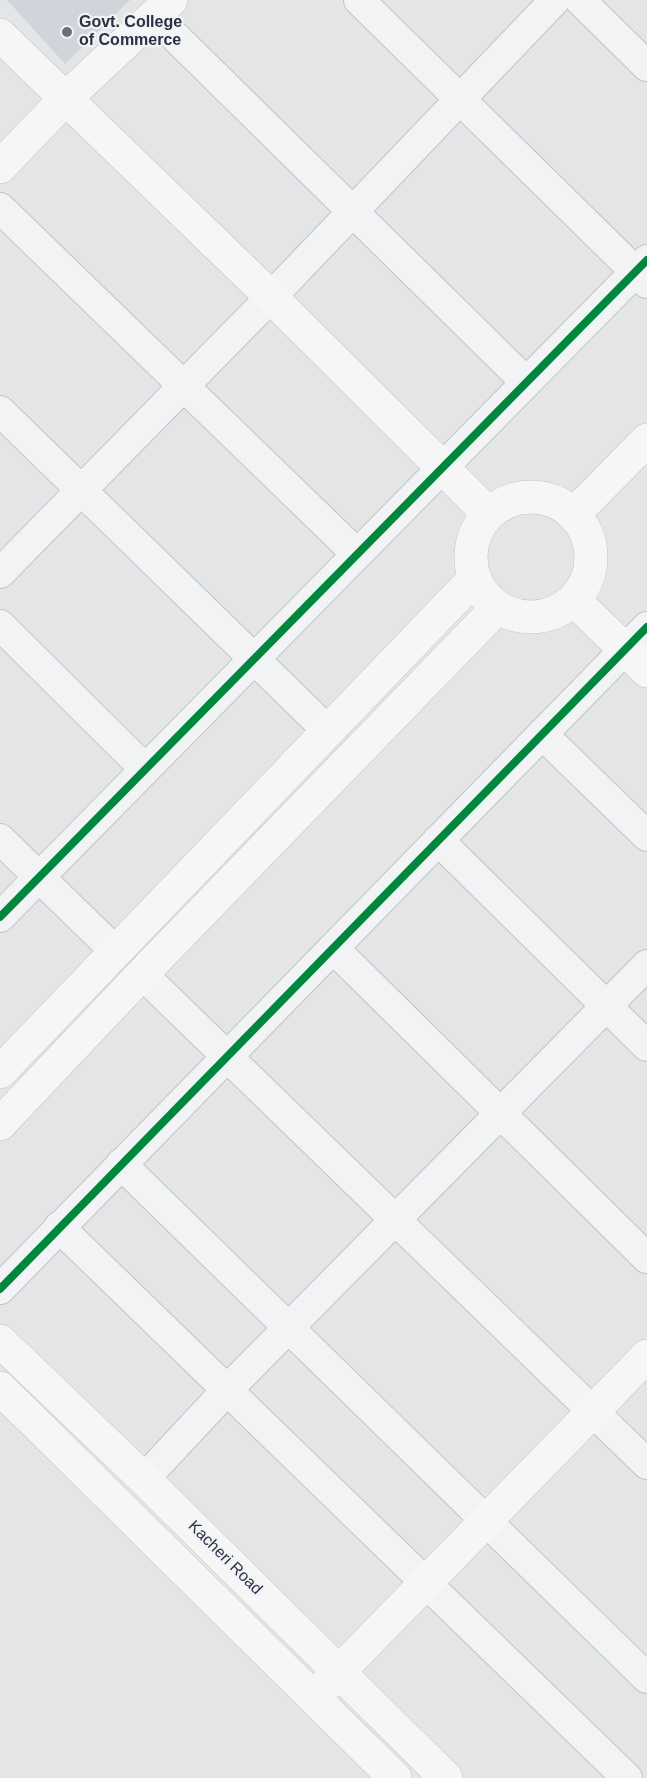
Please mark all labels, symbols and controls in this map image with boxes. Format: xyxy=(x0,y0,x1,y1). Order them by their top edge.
place label: Govt. College of Commerce xyxy=(79,13,182,51)
marker: Govt. College of Commerce xyxy=(60,25,74,39)
street label: Kacheri Road xyxy=(184,1517,266,1599)

